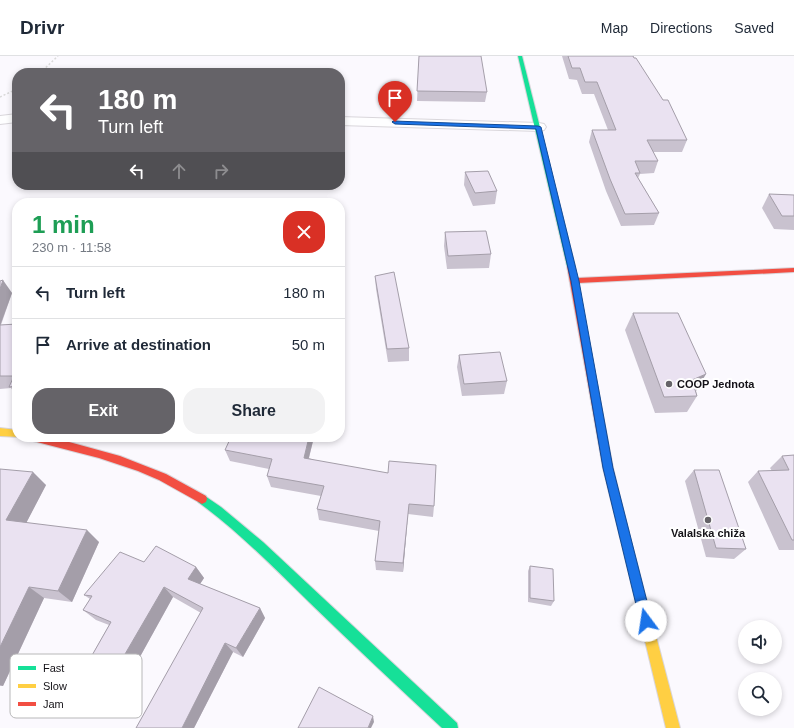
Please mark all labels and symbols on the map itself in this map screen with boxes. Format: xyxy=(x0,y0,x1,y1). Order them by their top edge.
pin xyxy=(378,81,412,122)
place label: COOP Jednota xyxy=(677,378,755,390)
marker: COOP Jednota xyxy=(664,379,674,389)
marker: Valalska chiža xyxy=(703,515,713,525)
place label: Valalska chiža xyxy=(671,527,746,539)
position arrow xyxy=(625,600,667,642)
legend xyxy=(10,654,142,718)
text: Fast xyxy=(43,662,64,674)
text: Slow xyxy=(43,680,67,692)
text: Jam xyxy=(43,698,64,710)

